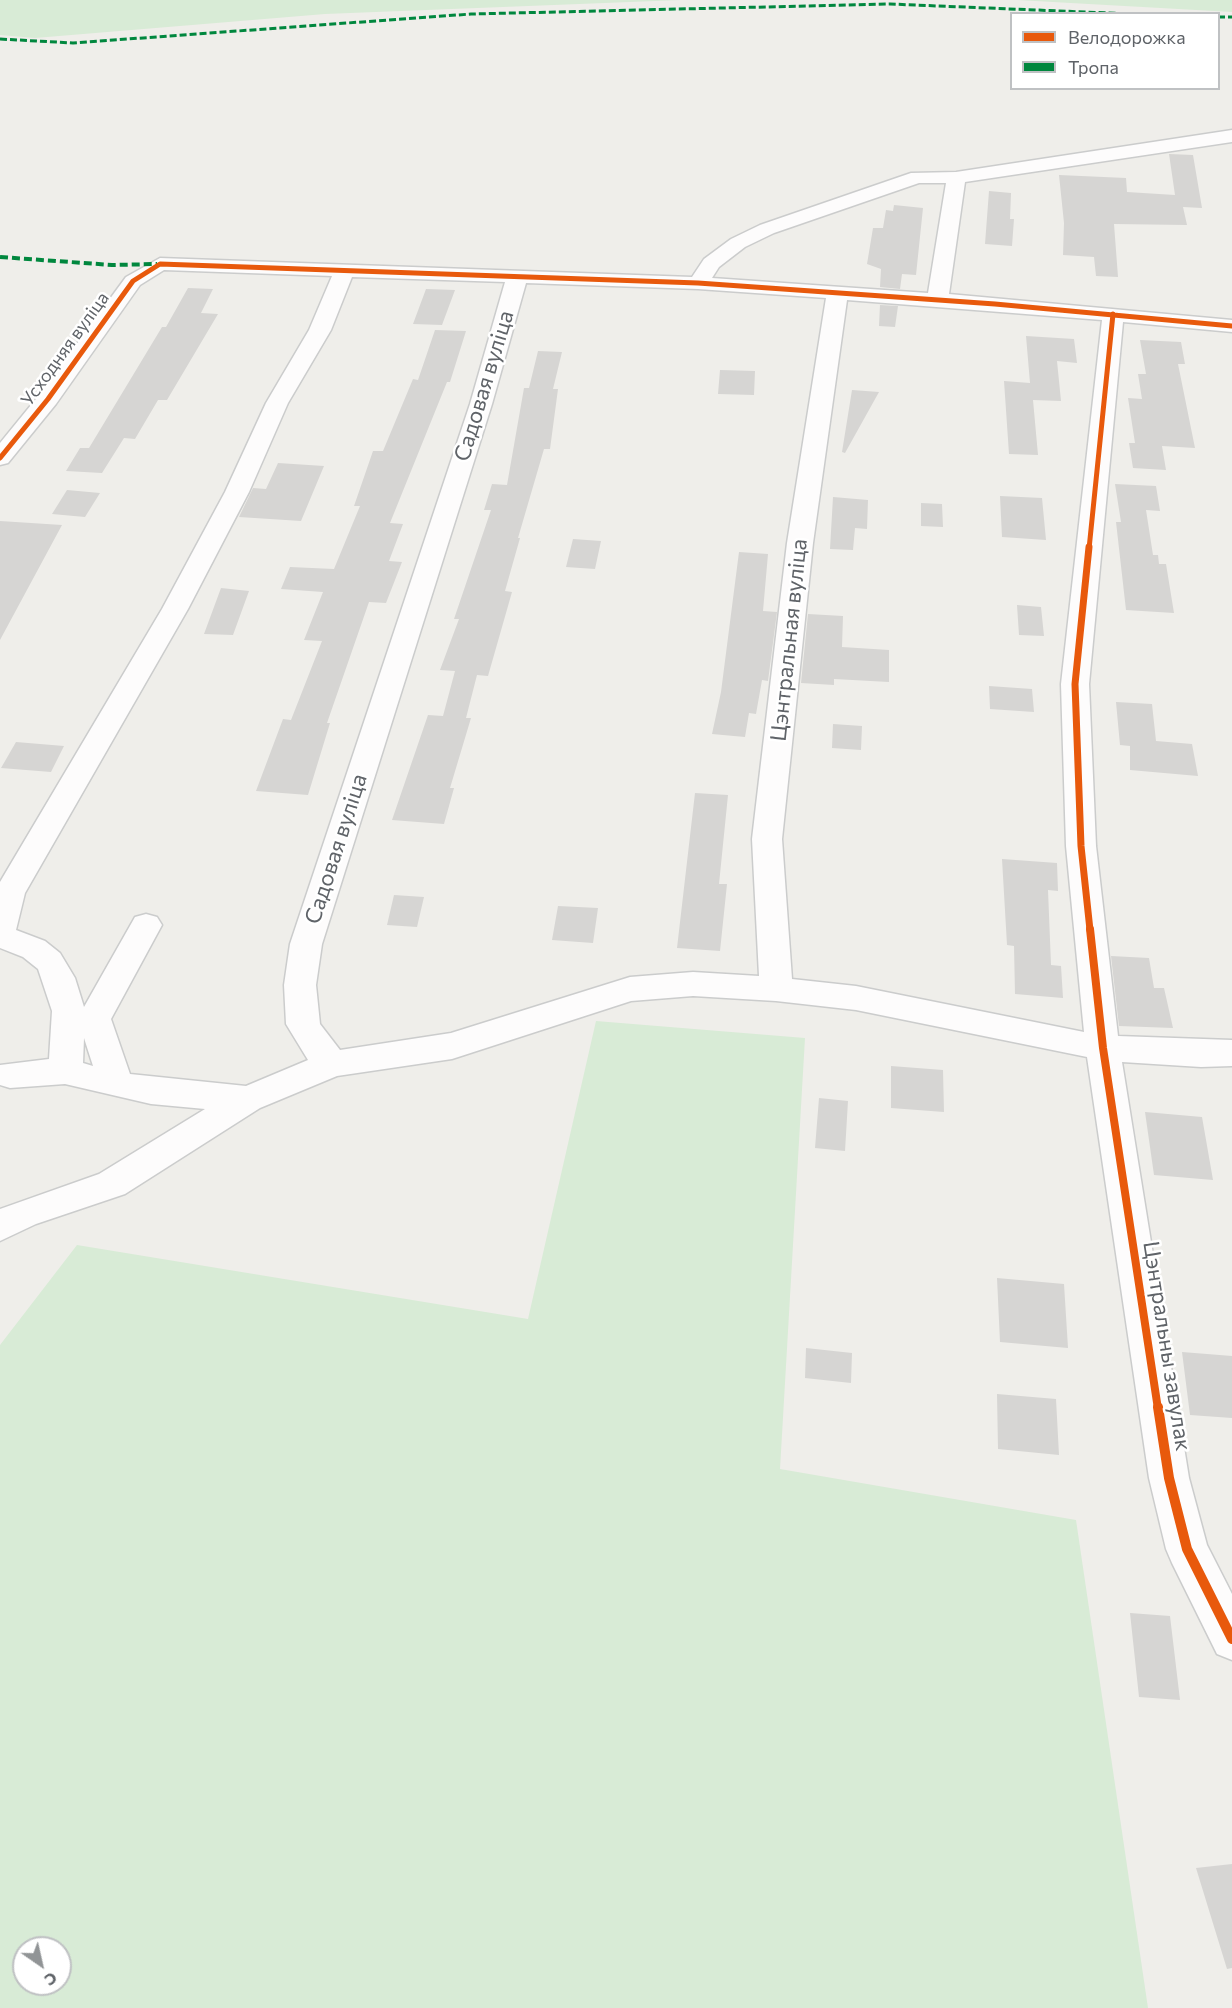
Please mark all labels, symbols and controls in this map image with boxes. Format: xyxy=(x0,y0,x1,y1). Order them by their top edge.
legend xyxy=(1010,12,1220,90)
text: Велодорожка xyxy=(1068,26,1186,48)
text: Тропа xyxy=(1068,56,1119,78)
street label: Усходняя вуліца xyxy=(16,288,114,410)
street label: Садовая вуліца xyxy=(449,307,519,465)
street label: Цэнтральная вуліца xyxy=(765,537,813,743)
street label: Садовая вуліца xyxy=(299,771,373,927)
street label: Цэнтральны завулак xyxy=(1137,1239,1197,1453)
north arrow xyxy=(12,1936,72,1996)
text: С xyxy=(41,1969,61,1991)

